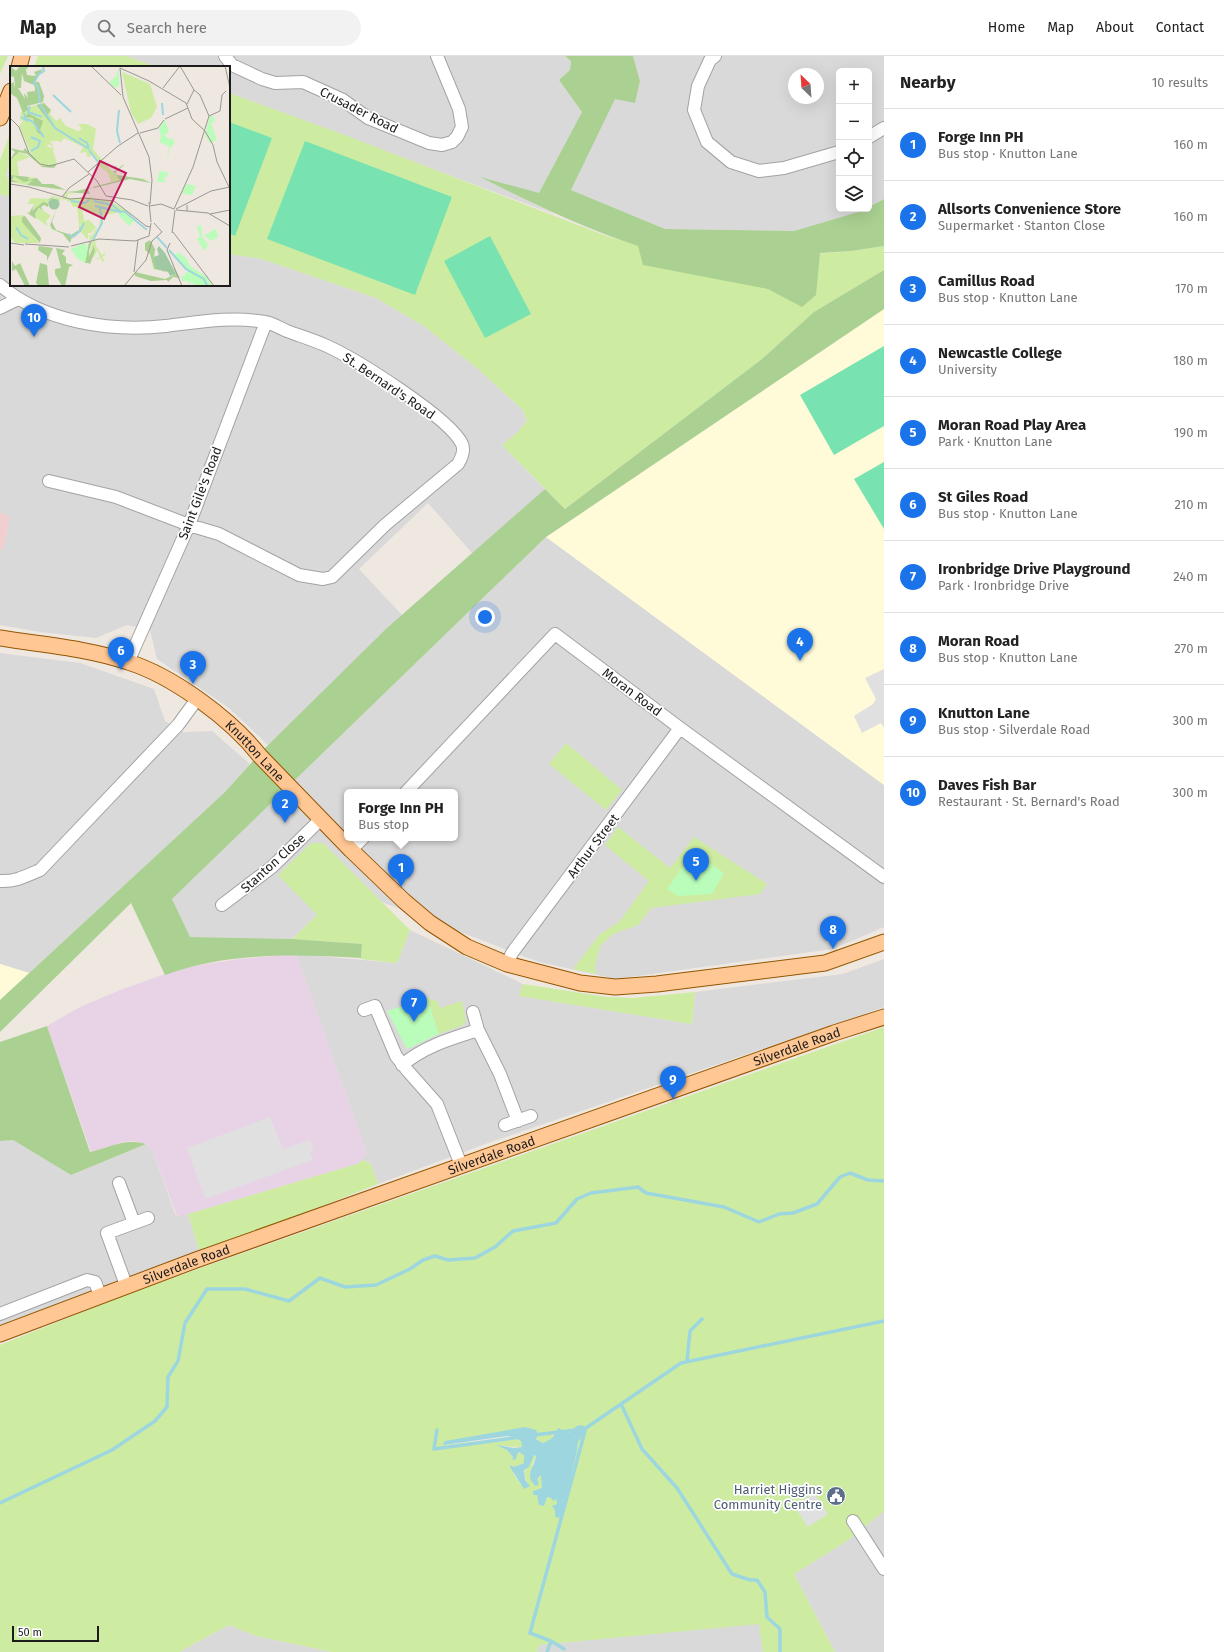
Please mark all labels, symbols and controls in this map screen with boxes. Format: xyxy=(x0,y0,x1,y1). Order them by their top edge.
search box xyxy=(81,10,361,46)
text: Map xyxy=(20,16,57,39)
icon: search xyxy=(95,17,117,39)
text: Search here xyxy=(127,19,207,37)
text: Home xyxy=(988,19,1025,36)
text: Map xyxy=(1047,19,1074,36)
text: About xyxy=(1096,19,1134,36)
text: Contact xyxy=(1156,19,1204,36)
inset map xyxy=(10,66,230,286)
north arrow xyxy=(788,68,824,104)
map controls xyxy=(836,68,872,212)
button: + xyxy=(836,68,872,104)
text: Nearby xyxy=(900,72,955,93)
text: 10 results xyxy=(1152,75,1208,90)
street label: Crusader Road xyxy=(317,84,401,136)
button: − xyxy=(836,104,872,140)
text: Forge Inn PH xyxy=(938,128,1023,146)
text: 1 xyxy=(910,137,916,152)
text: 160 m xyxy=(1174,137,1208,152)
button: locate xyxy=(836,140,872,176)
text: Bus stop · Knutton Lane xyxy=(938,146,1078,161)
button: layers xyxy=(836,176,872,212)
text: Allsorts Convenience Store xyxy=(938,200,1121,218)
text: 2 xyxy=(910,209,916,224)
text: 160 m xyxy=(1174,209,1208,224)
text: Supermarket · Stanton Close xyxy=(938,218,1105,233)
text: Camillus Road xyxy=(938,272,1035,290)
text: 3 xyxy=(910,281,916,296)
text: 170 m xyxy=(1175,281,1208,296)
text: Bus stop · Knutton Lane xyxy=(938,290,1078,305)
pin: 10 xyxy=(21,304,47,337)
text: Newcastle College xyxy=(938,344,1062,362)
street label: St. Bernard's Road xyxy=(340,350,438,422)
text: 4 xyxy=(909,353,917,368)
text: 180 m xyxy=(1173,353,1208,368)
text: University xyxy=(938,362,997,377)
text: Moran Road Play Area xyxy=(938,416,1086,434)
text: 5 xyxy=(910,425,916,440)
text: 190 m xyxy=(1174,425,1208,440)
text: Park · Knutton Lane xyxy=(938,434,1052,449)
street label: Saint Gile's Road xyxy=(175,444,225,542)
text: St Giles Road xyxy=(938,488,1028,506)
text: 6 xyxy=(909,497,917,512)
text: 210 m xyxy=(1174,497,1208,512)
text: Bus stop · Knutton Lane xyxy=(938,506,1078,521)
text: Ironbridge Drive Playground xyxy=(938,560,1131,578)
text: 7 xyxy=(910,569,916,584)
text: 240 m xyxy=(1173,569,1208,584)
text: Park · Ironbridge Drive xyxy=(938,578,1069,593)
your location xyxy=(475,607,495,627)
pin: 4 xyxy=(787,628,813,661)
text: Moran Road xyxy=(938,632,1019,650)
pin: 6 xyxy=(108,637,134,670)
text: 8 xyxy=(909,641,917,656)
text: 270 m xyxy=(1174,641,1208,656)
text: Bus stop · Knutton Lane xyxy=(938,650,1078,665)
pin: 3 xyxy=(180,651,206,684)
street label: Moran Road xyxy=(599,665,665,719)
text: Knutton Lane xyxy=(938,704,1030,722)
text: 9 xyxy=(909,713,917,728)
text: 300 m xyxy=(1172,713,1208,728)
street label: Knutton Lane xyxy=(223,717,288,784)
text: Bus stop · Silverdale Road xyxy=(938,722,1090,737)
text: Daves Fish Bar xyxy=(938,776,1036,794)
text: 10 xyxy=(906,785,920,800)
text: 300 m xyxy=(1172,785,1208,800)
popup xyxy=(344,789,458,841)
pin: 2 xyxy=(272,790,298,823)
text: Restaurant · St. Bernard's Road xyxy=(938,794,1120,809)
text: Forge Inn PH xyxy=(358,799,444,817)
street label: Arthur Street xyxy=(564,811,622,881)
text: Bus stop xyxy=(358,817,409,832)
street label: Stanton Close xyxy=(238,830,308,896)
pin: 5 xyxy=(683,848,709,881)
pin: 1 xyxy=(388,854,414,887)
pin: 8 xyxy=(820,916,846,949)
pin: 7 xyxy=(401,989,427,1022)
street label: Silverdale Road xyxy=(751,1024,842,1069)
pin: 9 xyxy=(660,1066,686,1099)
street label: Silverdale Road xyxy=(446,1132,537,1177)
street label: Silverdale Road xyxy=(141,1241,232,1287)
place label: Harriet Higgins Community Centre xyxy=(714,1482,822,1512)
public building icon: Harriet Higgins Community Centre xyxy=(825,1485,847,1507)
scale bar xyxy=(12,1624,99,1643)
text: 50 m xyxy=(18,1626,42,1639)

